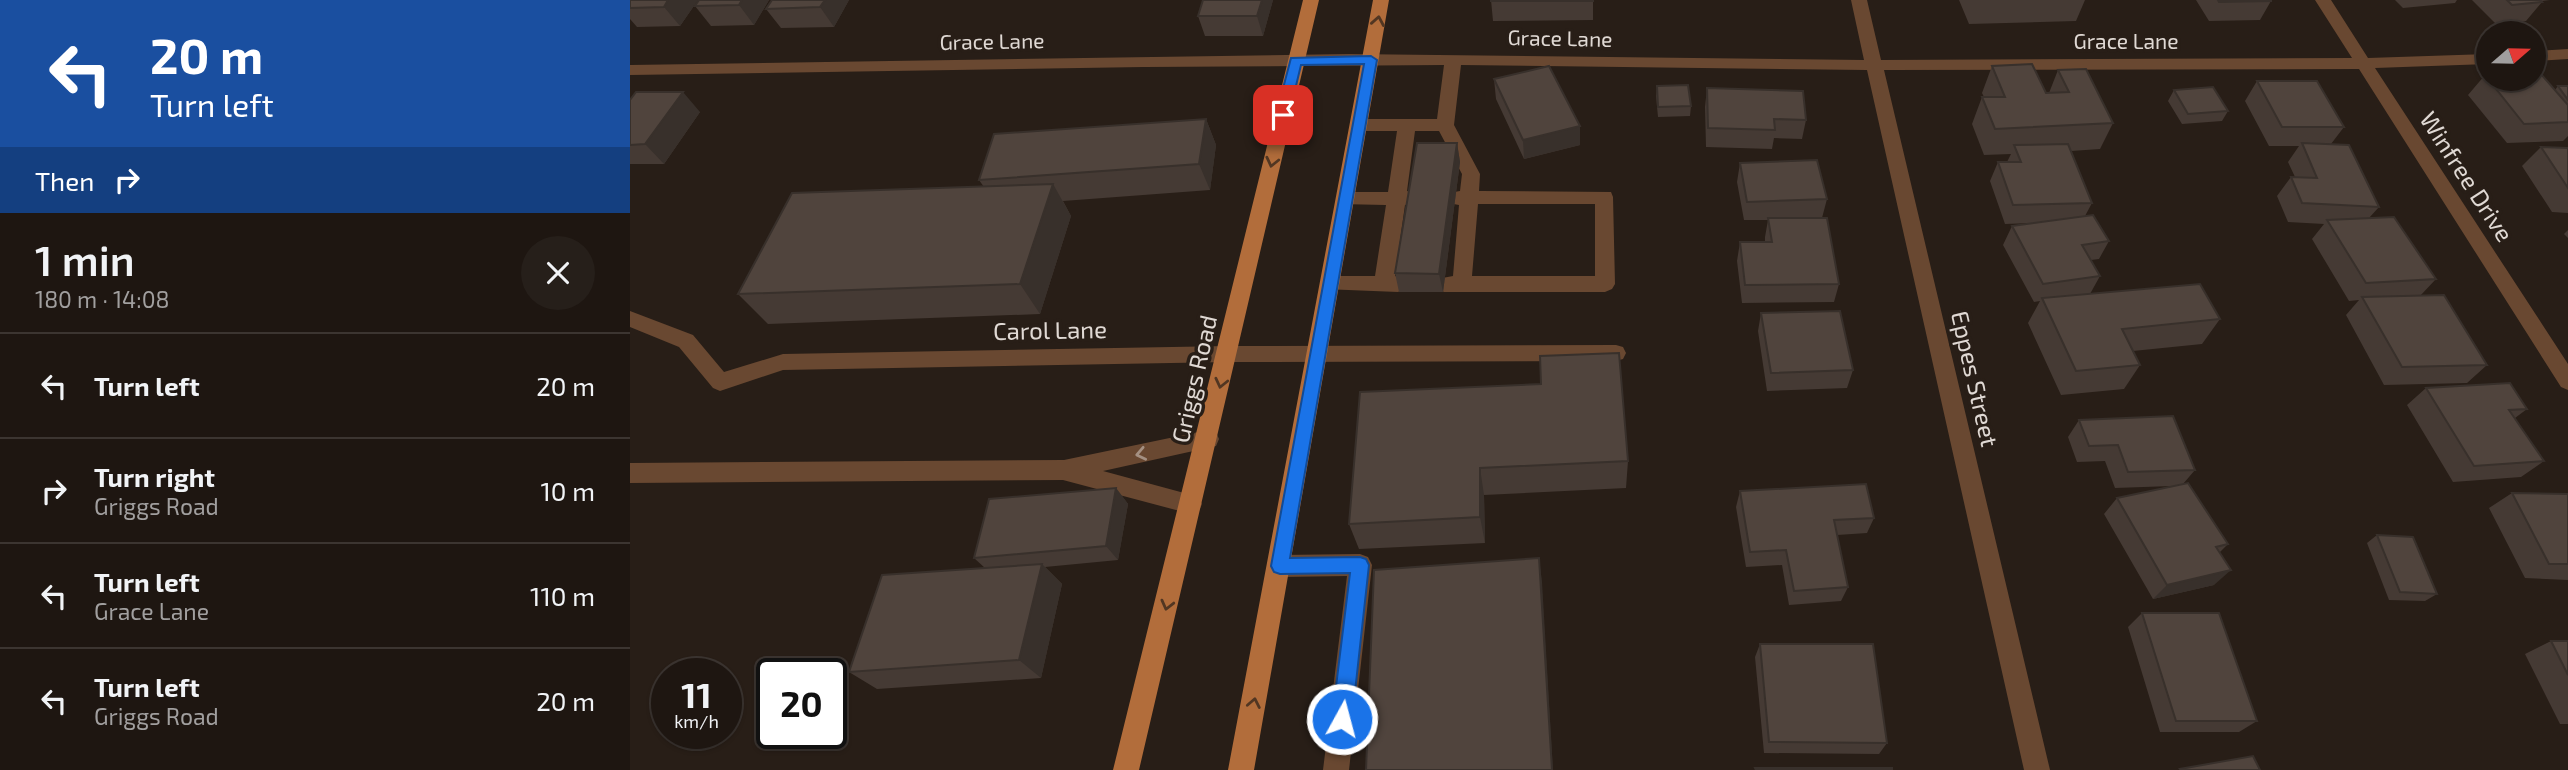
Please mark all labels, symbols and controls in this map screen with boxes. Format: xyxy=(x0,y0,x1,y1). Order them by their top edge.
one-way arrow xyxy=(1370,15,1385,27)
north arrow xyxy=(2476,21,2546,91)
map controls xyxy=(2476,21,2546,91)
street label: Grace Lane xyxy=(1507,24,1613,51)
text: 20 m xyxy=(150,25,263,84)
street label: Grace Lane xyxy=(939,27,1045,54)
icon: left xyxy=(35,28,126,119)
street label: Grace Lane xyxy=(2074,28,2179,53)
text: Turn left xyxy=(150,85,274,123)
pin xyxy=(1253,85,1313,145)
icon: arrive xyxy=(1264,96,1302,134)
street label: Winfree Drive xyxy=(2414,106,2520,247)
one-way arrow xyxy=(1266,156,1281,168)
icon: right xyxy=(108,161,146,199)
text: Then xyxy=(35,165,94,196)
text: 1 min xyxy=(35,234,135,284)
button: close xyxy=(521,236,595,310)
text: 180 m · 14:08 xyxy=(35,285,170,313)
street label: Eppes Street xyxy=(1946,308,2005,449)
street label: Griggs Road xyxy=(1165,312,1222,445)
street label: Carol Lane xyxy=(993,314,1107,345)
icon: left xyxy=(35,367,73,405)
text: Turn left xyxy=(94,370,200,401)
text: 20 m xyxy=(536,370,595,401)
one-way arrow xyxy=(1215,377,1229,389)
one-way arrow xyxy=(1135,445,1147,460)
text: Turn right xyxy=(94,461,215,492)
icon: right xyxy=(35,472,73,510)
text: 10 m xyxy=(540,475,595,506)
text: Griggs Road xyxy=(94,492,219,520)
text: Turn left xyxy=(94,566,200,597)
icon: left xyxy=(35,577,73,615)
text: 110 m xyxy=(530,580,595,611)
text: Grace Lane xyxy=(94,597,209,625)
one-way arrow xyxy=(1161,598,1176,610)
speed limit sign: 20 xyxy=(756,658,847,749)
text: Turn left xyxy=(94,671,200,702)
text: 11 xyxy=(681,673,712,715)
icon: left xyxy=(35,682,73,720)
position arrow xyxy=(1305,682,1379,756)
text: 20 m xyxy=(536,685,595,716)
one-way arrow xyxy=(1246,697,1261,709)
text: Griggs Road xyxy=(94,702,219,730)
text: km/h xyxy=(674,710,719,732)

